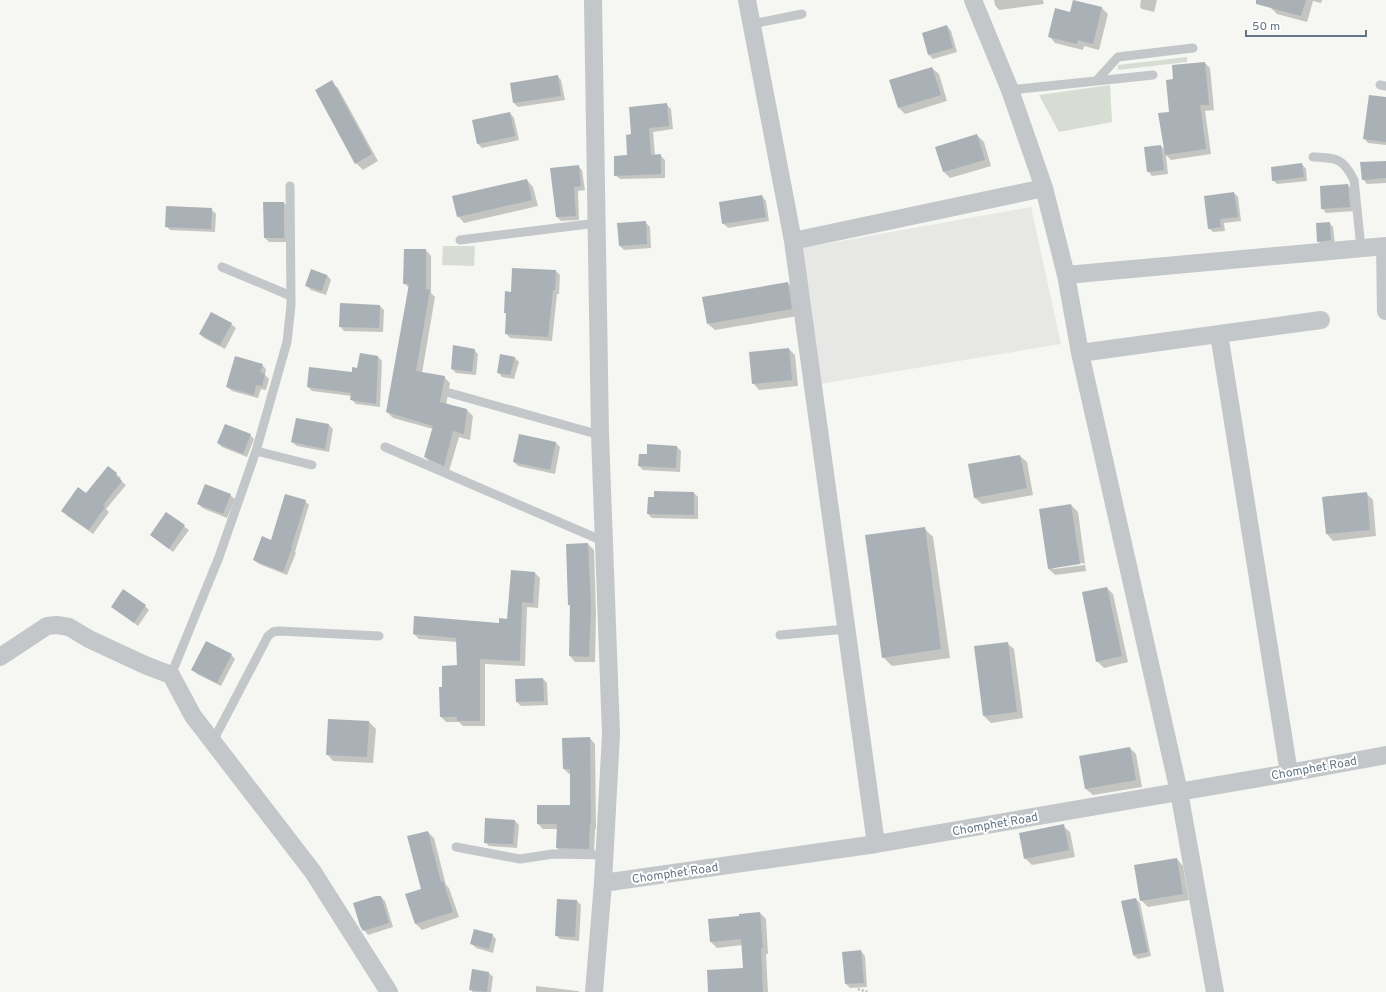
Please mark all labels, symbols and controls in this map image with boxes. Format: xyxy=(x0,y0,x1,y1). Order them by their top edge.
scale bar xyxy=(1246,12,1366,38)
text: 50 m xyxy=(1252,19,1280,35)
street label: Chomphet Road xyxy=(1270,754,1358,784)
street label: Chomphet Road xyxy=(951,810,1039,840)
street label: Chomphet Road xyxy=(631,860,719,888)

